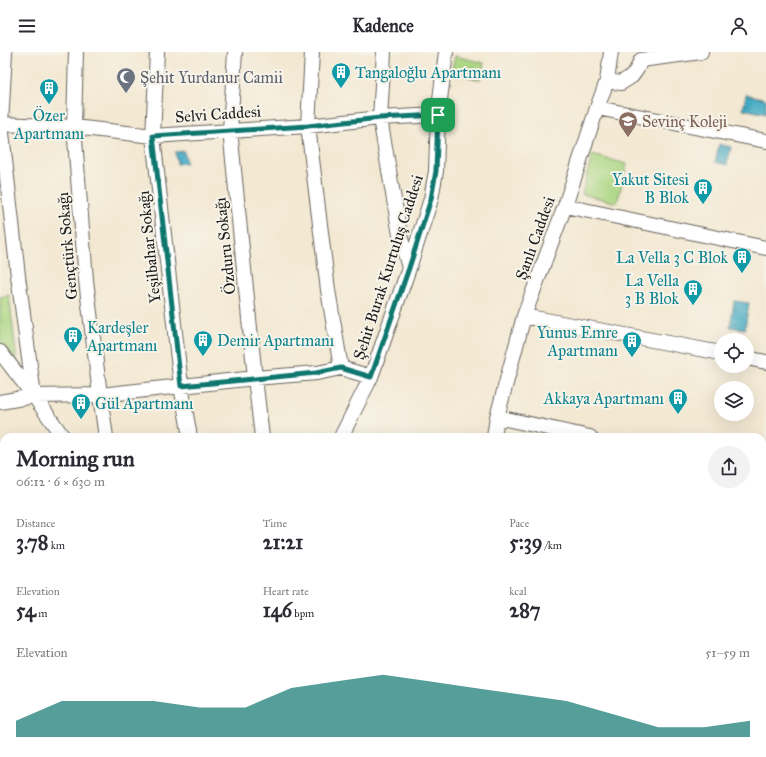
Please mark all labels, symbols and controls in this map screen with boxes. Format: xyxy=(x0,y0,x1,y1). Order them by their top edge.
icon: menu xyxy=(16,15,38,37)
text: Kadence xyxy=(352,15,414,37)
icon: person xyxy=(728,15,750,37)
building icon: Tangaloğlu Apartmanı xyxy=(330,61,352,89)
place label: Tangaloğlu Apartmanı xyxy=(355,63,502,83)
mosque icon: Şehit Yurdanur Camii xyxy=(115,66,137,94)
place label: Şehit Yurdanur Camii xyxy=(140,68,283,87)
building icon: Özer Apartmanı xyxy=(38,77,60,105)
pin xyxy=(421,98,455,132)
street label: Selvi Caddesi xyxy=(174,101,262,126)
icon: arrive xyxy=(427,104,449,126)
place label: Özer Apartmanı xyxy=(13,105,85,143)
school or university icon: Sevinç Koleji xyxy=(617,110,639,138)
place label: Sevinç Koleji xyxy=(642,112,728,131)
place label: Yakut Sitesi B Blok xyxy=(612,170,690,207)
street label: Şehit Burak Kurtuluş Caddesi xyxy=(349,172,427,362)
building icon: Yakut Sitesi B Blok xyxy=(692,177,714,205)
street label: Yeşilbahar Sokağı xyxy=(134,189,165,304)
street label: Gençtürk Sokağı xyxy=(53,191,82,301)
street label: Şanlı Caddesi xyxy=(511,193,559,282)
street label: Özduru Sokağı xyxy=(209,196,241,296)
building icon: La Vella 3 C Blok xyxy=(731,246,753,274)
place label: La Vella 3 C Blok xyxy=(616,248,729,267)
place label: La Vella 3 B Blok xyxy=(625,271,680,308)
building icon: La Vella 3 B Blok xyxy=(682,278,704,306)
place label: Kardeşler Apartmanı xyxy=(86,318,158,355)
place label: Yunus Emre Apartmanı xyxy=(537,323,619,360)
building icon: Kardeşler Apartmanı xyxy=(62,325,84,353)
building icon: Demir Apartmanı xyxy=(192,329,214,357)
building icon: Yunus Emre Apartmanı xyxy=(621,330,643,358)
place label: Demir Apartmanı xyxy=(217,331,335,350)
map controls xyxy=(714,333,754,421)
button: locate xyxy=(714,333,754,373)
button: layers xyxy=(714,381,754,421)
building icon: Akkaya Apartmanı xyxy=(667,387,689,415)
place label: Akkaya Apartmanı xyxy=(543,389,665,408)
building icon: Gül Apartmanı xyxy=(70,392,92,420)
place label: Gül Apartmanı xyxy=(95,394,194,413)
text: Morning run xyxy=(16,445,135,472)
button: share xyxy=(708,446,750,488)
text: 06:12 · 6 × 630 m xyxy=(16,474,105,490)
text: Distance xyxy=(16,517,55,530)
text: Time xyxy=(263,517,287,530)
text: Pace xyxy=(509,517,529,530)
text: 3.78 xyxy=(16,530,48,554)
text: 21:21 xyxy=(263,530,303,554)
text: 5:39 xyxy=(509,530,542,554)
text: km xyxy=(48,539,65,552)
text: /km xyxy=(542,539,562,552)
text: Elevation xyxy=(16,585,60,598)
text: Heart rate xyxy=(263,585,309,598)
text: kcal xyxy=(509,585,527,598)
text: 54 xyxy=(16,598,36,622)
text: 146 xyxy=(263,598,292,622)
text: 287 xyxy=(509,598,541,622)
text: m xyxy=(36,607,48,620)
text: bpm xyxy=(292,607,314,620)
text: Elevation xyxy=(16,645,68,661)
text: 51–59 m xyxy=(705,645,750,661)

